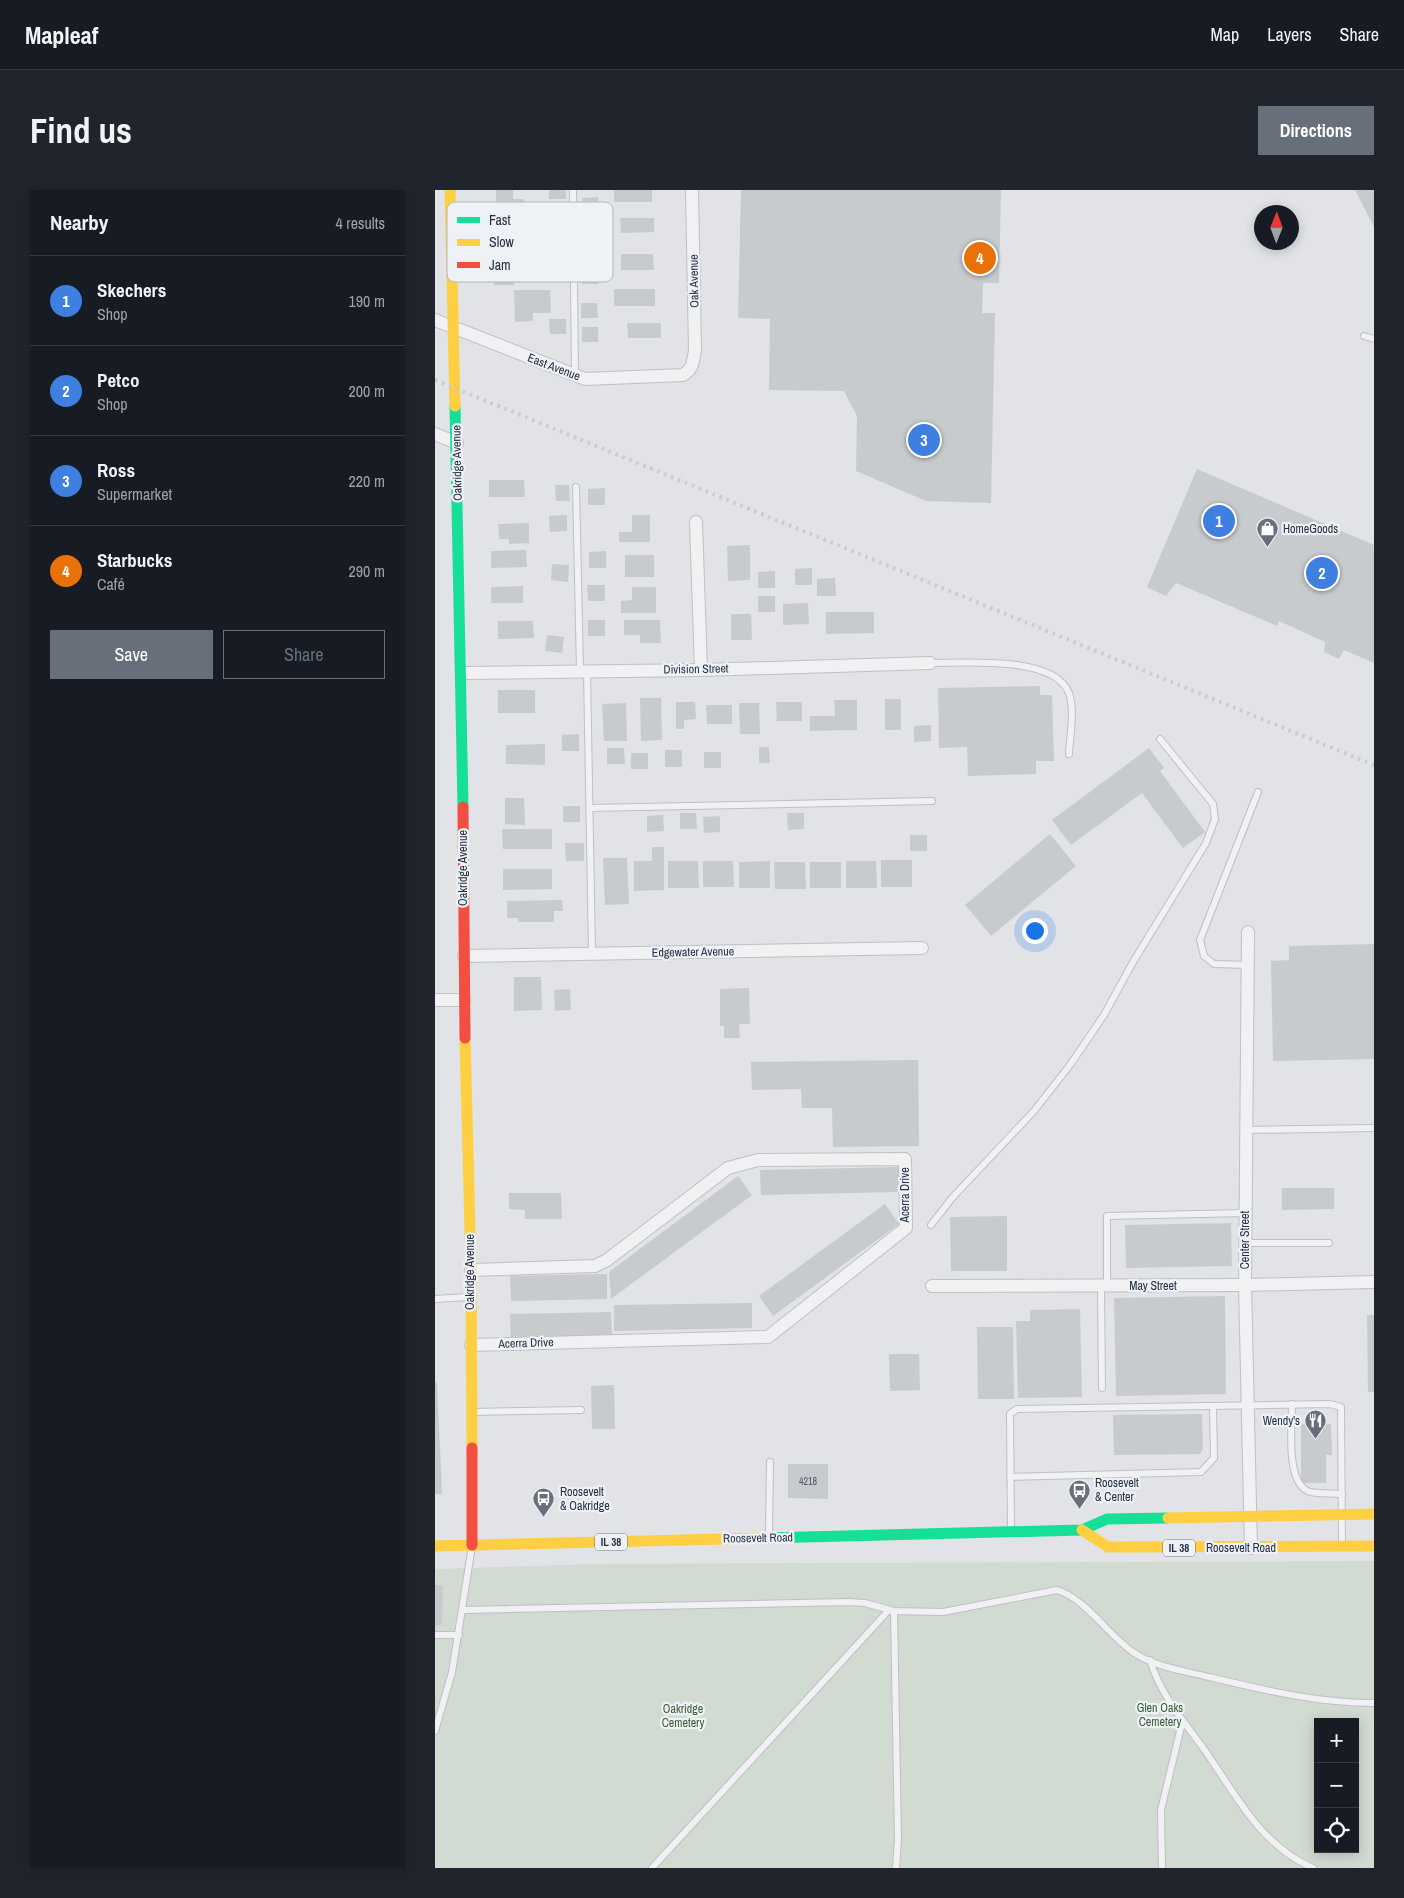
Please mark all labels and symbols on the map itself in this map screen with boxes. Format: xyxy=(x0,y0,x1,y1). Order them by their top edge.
legend xyxy=(447,202,613,282)
north arrow xyxy=(1254,205,1299,250)
text: Fast xyxy=(489,211,511,229)
text: Slow xyxy=(489,233,515,251)
pin: 4 xyxy=(964,239,996,277)
street label: Oak Avenue xyxy=(686,254,702,308)
text: Jam xyxy=(489,256,511,274)
street label: East Avenue xyxy=(525,350,583,384)
pin: 3 xyxy=(908,421,940,459)
street label: Oakridge Avenue xyxy=(448,425,466,501)
pin: 1 xyxy=(1203,502,1235,540)
shop icon: HomeGoods xyxy=(1255,517,1279,548)
place label: HomeGoods xyxy=(1283,521,1338,537)
pin: 2 xyxy=(1306,554,1338,592)
street label: Division Street xyxy=(663,660,729,678)
street label: Oakridge Avenue xyxy=(455,830,471,906)
your location xyxy=(1022,918,1048,944)
street label: Edgewater Avenue xyxy=(652,943,734,961)
street label: Acerra Drive xyxy=(897,1167,913,1224)
street label: Center Street xyxy=(1237,1210,1253,1269)
street label: Oakridge Avenue xyxy=(462,1234,478,1310)
street label: May Street xyxy=(1129,1278,1177,1294)
street label: Acerra Drive xyxy=(497,1334,554,1352)
restaurant icon: Wendy's xyxy=(1304,1409,1328,1440)
place label: Wendy's xyxy=(1263,1413,1300,1429)
house number: 4218 xyxy=(799,1475,818,1488)
place label: Roosevelt & Center xyxy=(1095,1475,1139,1505)
bus stop icon: Roosevelt & Center xyxy=(1067,1478,1091,1509)
place label: Roosevelt & Oakridge xyxy=(560,1484,610,1514)
bus stop icon: Roosevelt & Oakridge xyxy=(532,1487,556,1518)
street label: Roosevelt Road xyxy=(723,1529,793,1547)
road number: IL 38 xyxy=(595,1534,627,1550)
road number: IL 38 xyxy=(1163,1540,1195,1556)
street label: Roosevelt Road xyxy=(1206,1540,1276,1556)
park label: Glen Oaks Cemetery xyxy=(1137,1700,1183,1730)
park label: Oakridge Cemetery xyxy=(662,1701,704,1731)

